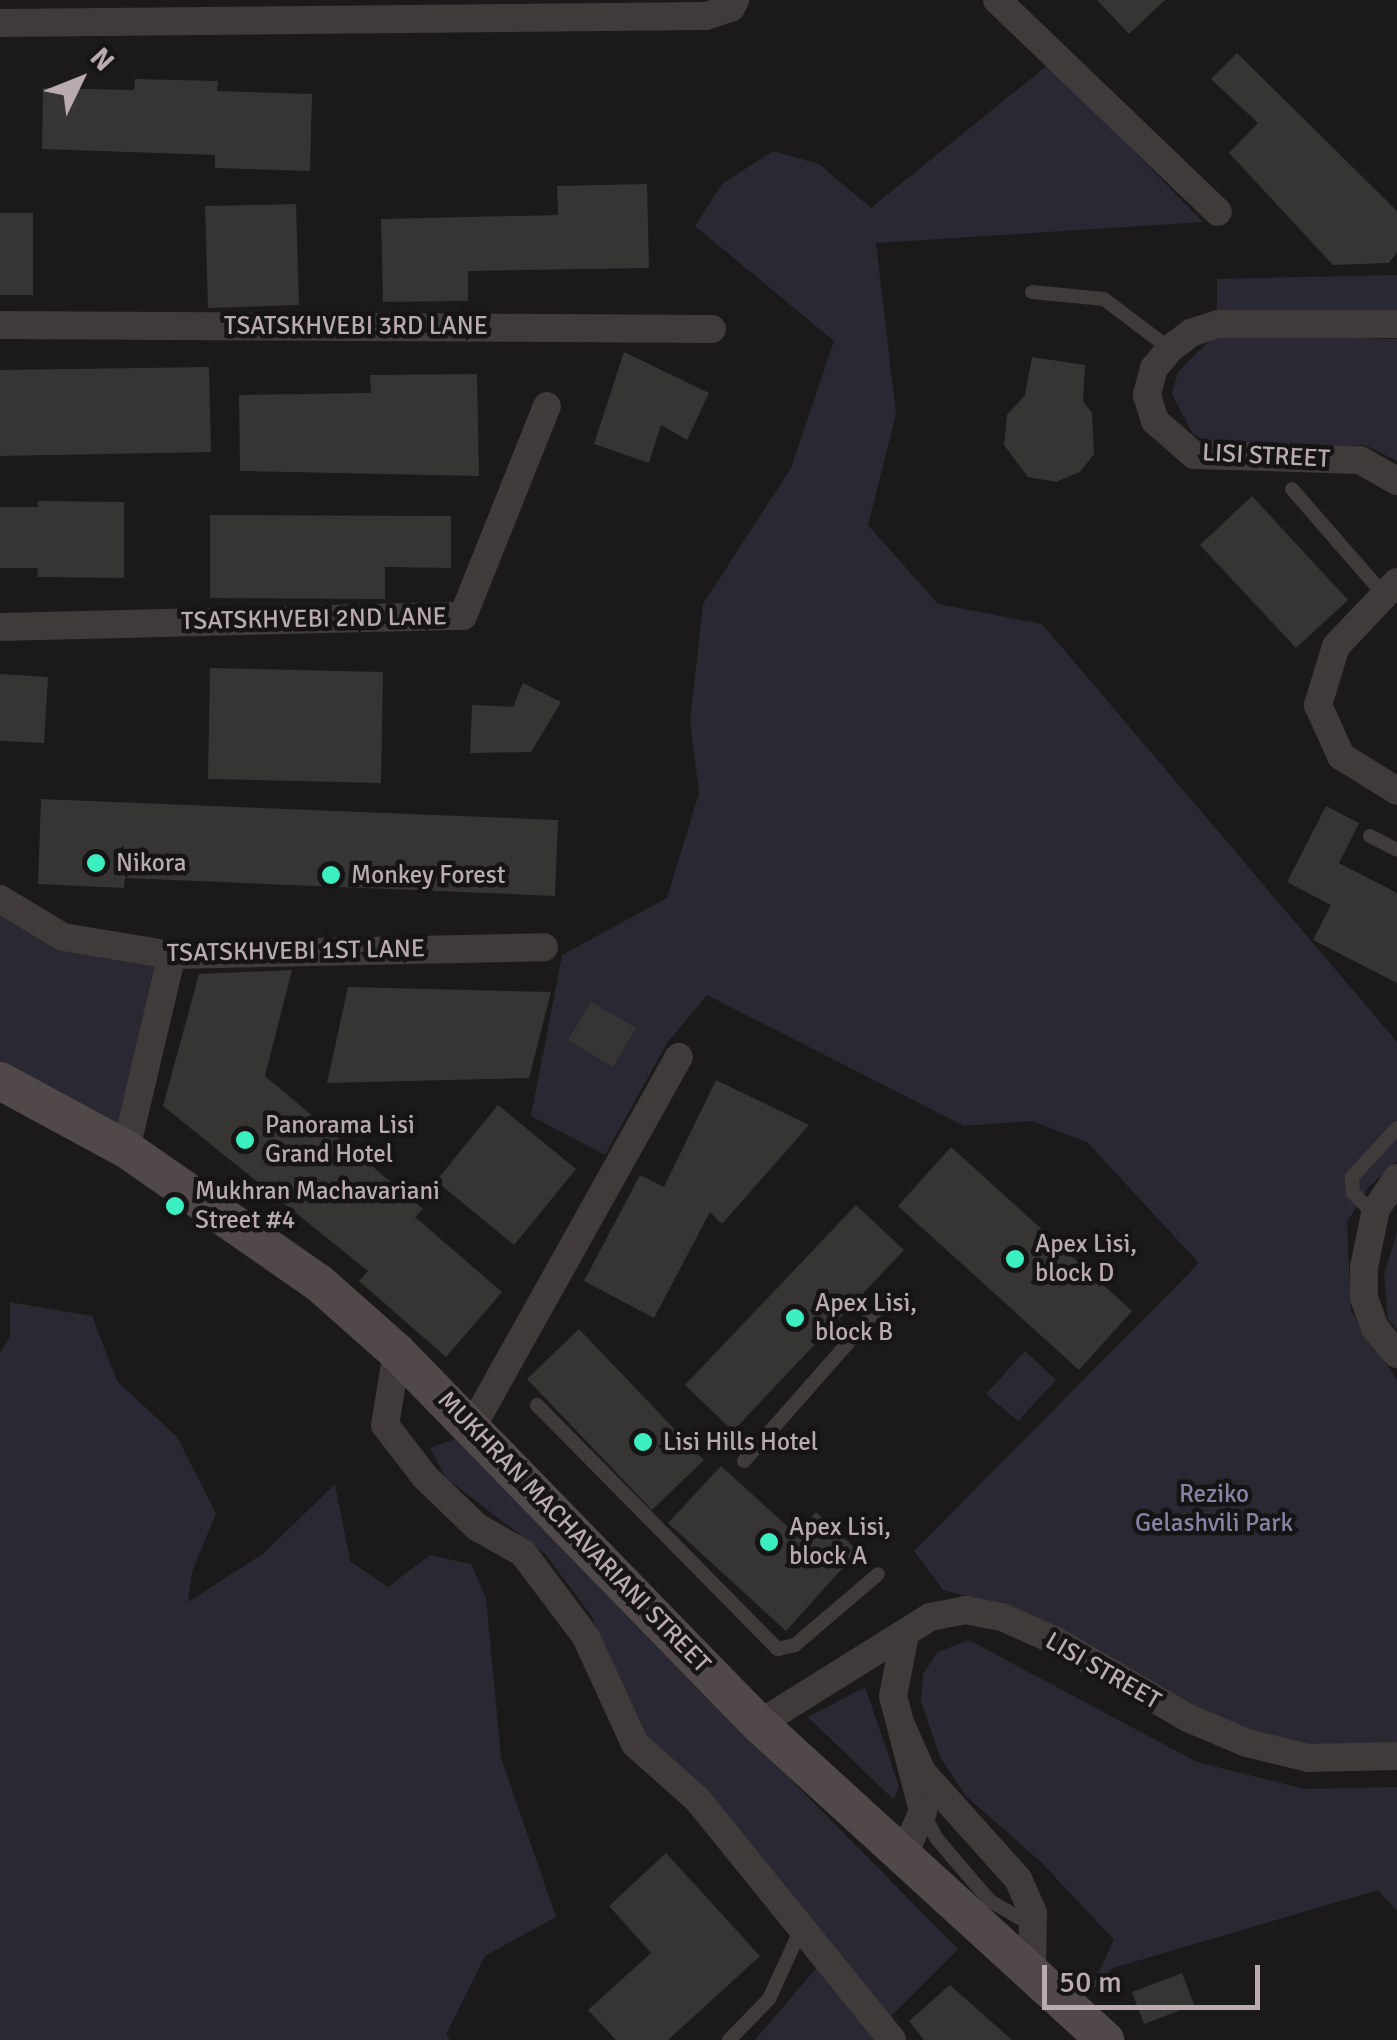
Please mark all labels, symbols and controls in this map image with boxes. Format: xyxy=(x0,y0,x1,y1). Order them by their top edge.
north arrow xyxy=(30,30,130,130)
text: N xyxy=(83,41,121,78)
street label: TSATSKHVEBI 3RD LANE xyxy=(224,311,488,341)
street label: LISI STREET xyxy=(1201,438,1331,474)
street label: TSATSKHVEBI 2ND LANE xyxy=(181,602,447,636)
place label: Nikora xyxy=(116,848,187,878)
marker: Nikora xyxy=(85,852,107,874)
place label: Monkey Forest xyxy=(351,860,506,890)
marker: Monkey Forest xyxy=(320,864,342,886)
street label: TSATSKHVEBI 1ST LANE xyxy=(167,934,425,968)
place label: Panorama Lisi Grand Hotel xyxy=(265,1111,415,1170)
marker: Panorama Lisi Grand Hotel xyxy=(234,1129,256,1151)
place label: Mukhran Machavariani Street #4 xyxy=(195,1177,440,1236)
marker: Mukhran Machavariani Street #4 xyxy=(164,1195,186,1217)
place label: Apex Lisi, block D xyxy=(1035,1230,1137,1289)
marker: Apex Lisi, block D xyxy=(1004,1248,1026,1270)
place label: Apex Lisi, block B xyxy=(815,1289,917,1348)
marker: Apex Lisi, block B xyxy=(784,1307,806,1329)
street label: MUKHRAN MACHAVARIANI STREET xyxy=(431,1385,717,1679)
place label: Lisi Hills Hotel xyxy=(663,1427,818,1457)
marker: Lisi Hills Hotel xyxy=(632,1431,654,1453)
park label: Reziko Gelashvili Park xyxy=(1135,1480,1293,1539)
place label: Apex Lisi, block A xyxy=(789,1513,891,1572)
marker: Apex Lisi, block A xyxy=(758,1531,780,1553)
street label: LISI STREET xyxy=(1040,1626,1166,1716)
scale bar xyxy=(1047,1945,1264,2007)
text: 50 m xyxy=(1059,1964,1122,2001)

